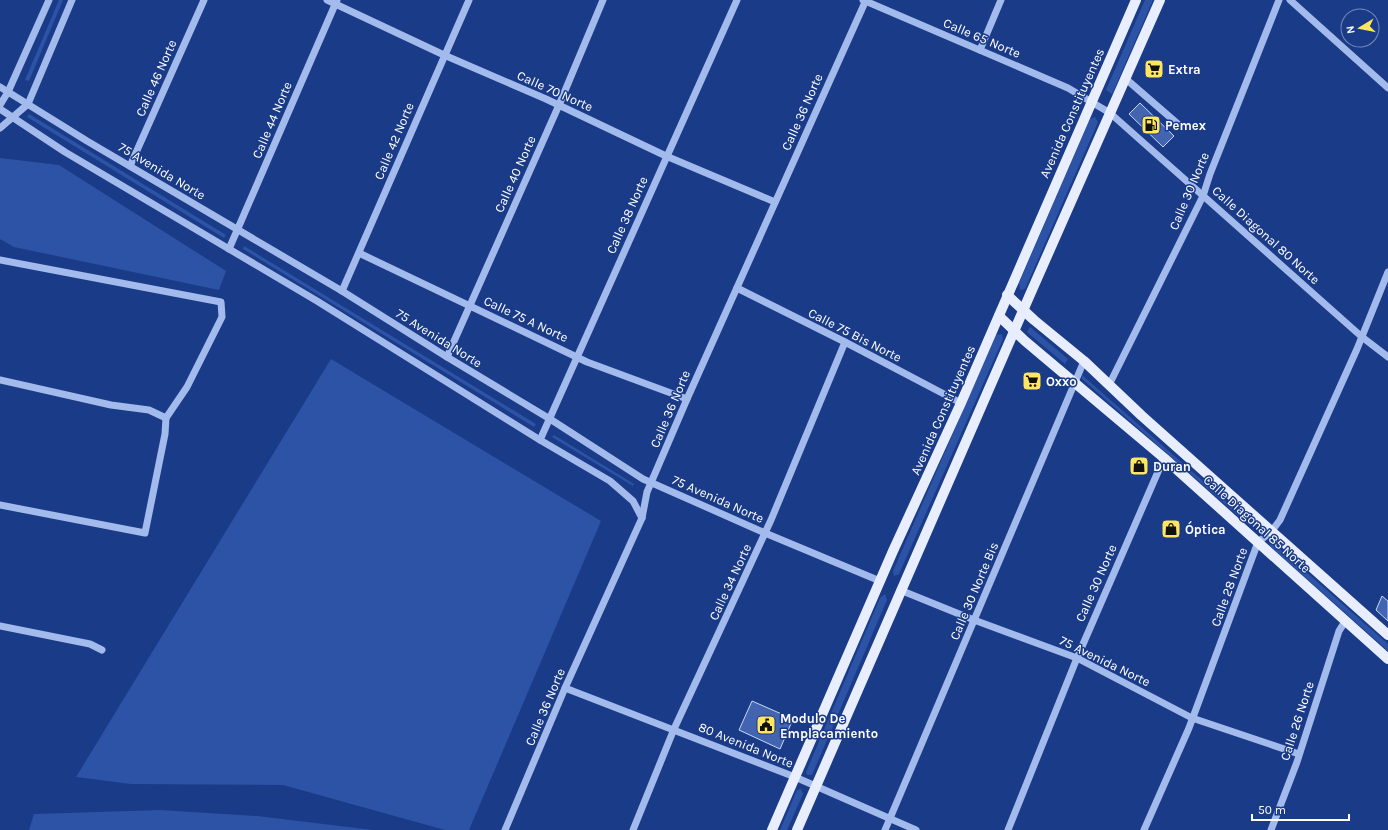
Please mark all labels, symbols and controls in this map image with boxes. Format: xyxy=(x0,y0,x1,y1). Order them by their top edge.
north arrow xyxy=(1340,8,1380,48)
street label: Calle 65 Norte xyxy=(941,15,1023,61)
text: N xyxy=(1344,25,1358,35)
street label: Calle 46 Norte xyxy=(132,37,180,119)
street label: Avenida Constituyentes xyxy=(1037,46,1107,180)
supermarket icon: Extra xyxy=(1143,58,1165,80)
place label: Extra xyxy=(1168,62,1201,77)
street label: Calle 70 Norte xyxy=(515,68,595,115)
street label: Calle 36 Norte xyxy=(778,71,826,153)
street label: Calle 44 Norte xyxy=(249,79,295,161)
street label: Calle 42 Norte xyxy=(371,100,417,182)
fuel station icon: Pemex xyxy=(1140,114,1162,136)
place label: Pemex xyxy=(1165,118,1206,133)
street label: Calle 40 Norte xyxy=(491,133,539,215)
street label: 75 Avenida Norte xyxy=(116,139,208,203)
street label: Calle 30 Norte xyxy=(1166,150,1212,232)
street label: Calle 38 Norte xyxy=(603,174,651,256)
street label: Calle Diagonal 80 Norte xyxy=(1209,183,1323,287)
street label: Calle 75 A Norte xyxy=(481,293,571,345)
street label: 75 Avenida Norte xyxy=(393,305,485,371)
street label: Calle 75 Bis Norte xyxy=(806,305,904,365)
street label: Avenida Constituyentes xyxy=(908,343,978,477)
street label: Calle 36 Norte xyxy=(647,368,693,450)
supermarket icon: Oxxo xyxy=(1021,370,1043,392)
place label: Oxxo xyxy=(1046,374,1077,389)
shop icon: Duran xyxy=(1128,455,1150,477)
place label: Duran xyxy=(1153,459,1191,474)
street label: 75 Avenida Norte xyxy=(670,472,766,526)
street label: Calle Diagonal 85 Norte xyxy=(1200,472,1314,576)
shop icon: Óptica xyxy=(1160,518,1182,540)
place label: Óptica xyxy=(1185,520,1226,537)
street label: Calle 30 Norte Bis xyxy=(947,540,1001,642)
street label: Calle 34 Norte xyxy=(706,541,754,623)
street label: Calle 30 Norte xyxy=(1072,542,1120,624)
street label: Calle 28 Norte xyxy=(1208,545,1250,629)
street label: 75 Avenida Norte xyxy=(1057,633,1153,690)
street label: Calle 36 Norte xyxy=(522,666,568,748)
street label: Calle 26 Norte xyxy=(1277,679,1317,763)
place label: Modulo De Emplacamiento xyxy=(780,711,878,741)
public building icon: Modulo De Emplacamiento xyxy=(755,714,777,736)
street label: 80 Avenida Norte xyxy=(696,719,796,771)
scale bar xyxy=(1252,796,1349,822)
text: 50 m xyxy=(1258,803,1286,817)

